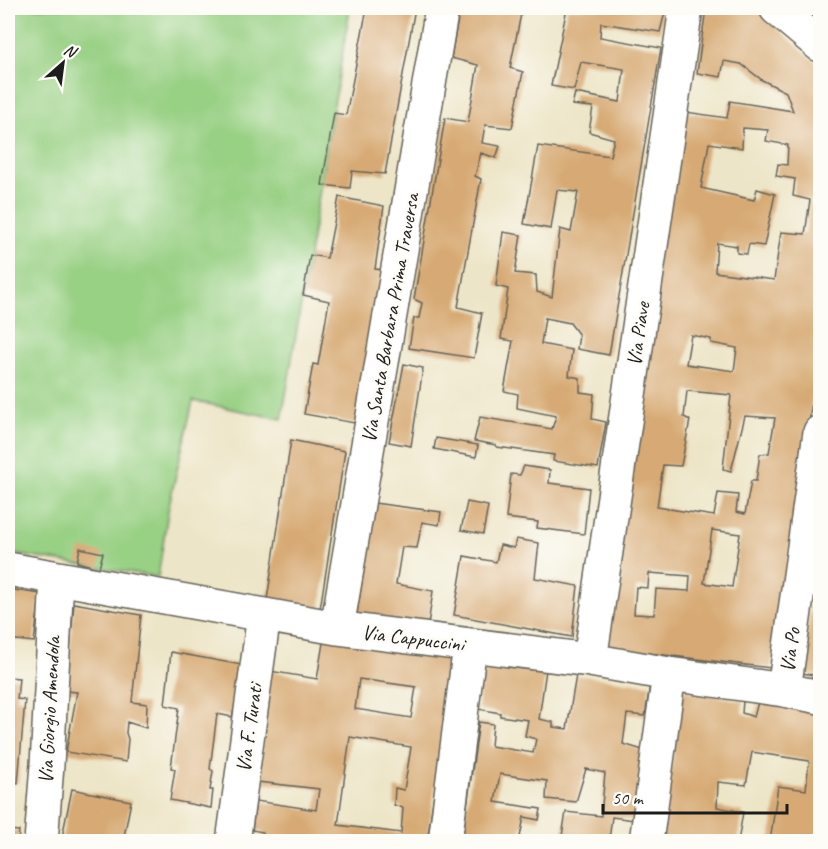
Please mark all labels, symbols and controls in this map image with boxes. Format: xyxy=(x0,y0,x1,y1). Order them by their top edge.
north arrow xyxy=(33,33,93,93)
text: N xyxy=(61,39,81,63)
street label: Via Santa Barbara Prima Traversa xyxy=(355,189,425,445)
street label: Via Piave xyxy=(621,299,655,368)
street label: Via Cappuccini xyxy=(360,619,469,658)
street label: Via Po xyxy=(774,625,806,674)
street label: Via Giorgio Amendola xyxy=(32,633,66,784)
street label: Via F. Turati xyxy=(230,679,269,774)
scale bar xyxy=(603,777,788,815)
text: 50 m xyxy=(612,787,645,809)

